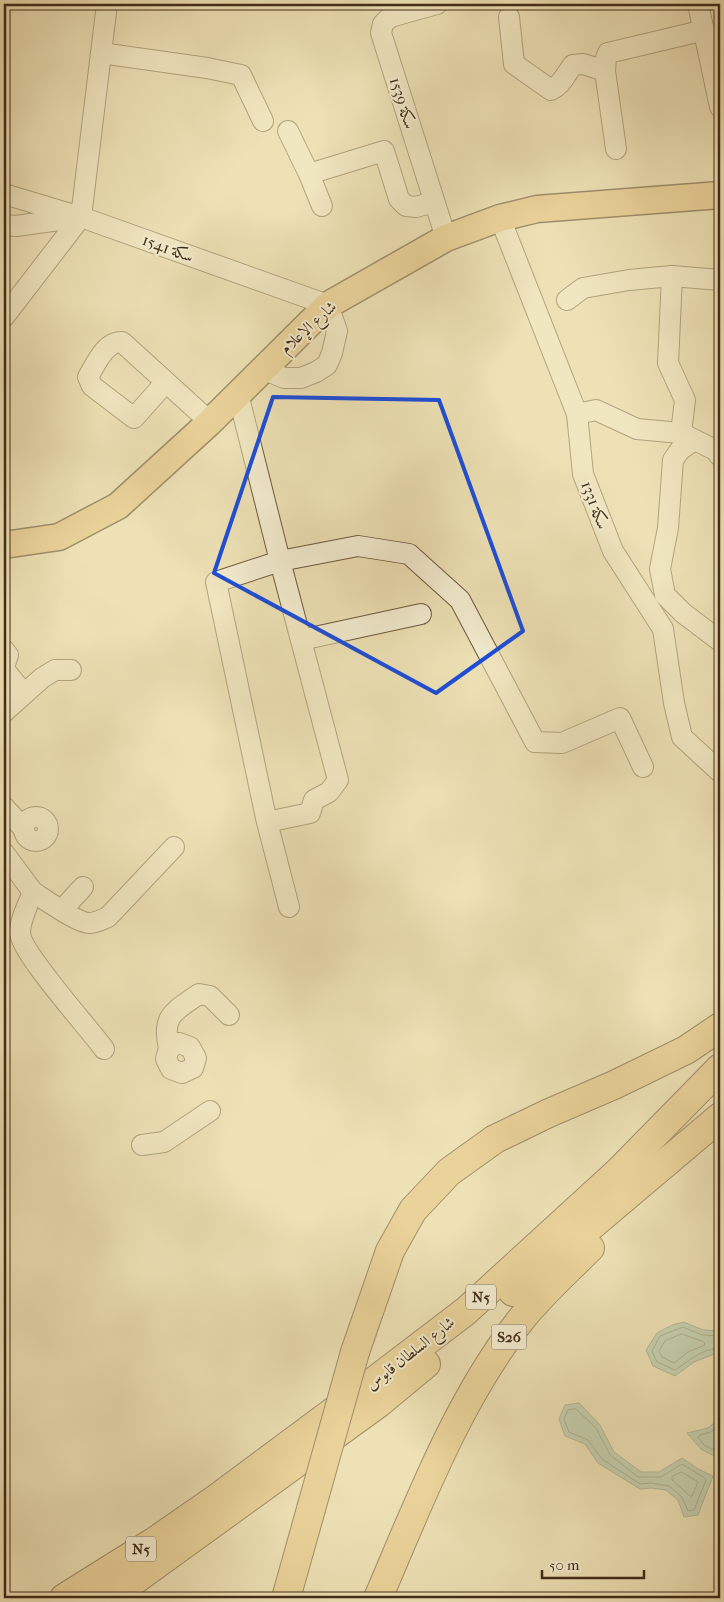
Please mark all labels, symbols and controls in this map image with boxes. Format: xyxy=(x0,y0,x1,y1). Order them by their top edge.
street label: سكة 1539 xyxy=(386,75,420,131)
street label: سكة 1541 xyxy=(140,230,196,266)
street label: شارع الإعلام xyxy=(276,297,344,361)
street label: سكة 1331 xyxy=(577,478,613,532)
road number: N5 xyxy=(466,1284,496,1310)
street label: شارع السلطان قابوس xyxy=(362,1312,461,1397)
road number: S26 xyxy=(492,1324,526,1350)
road number: N5 xyxy=(126,1536,156,1562)
scale bar xyxy=(542,1547,644,1579)
text: 50 m xyxy=(549,1556,580,1574)

